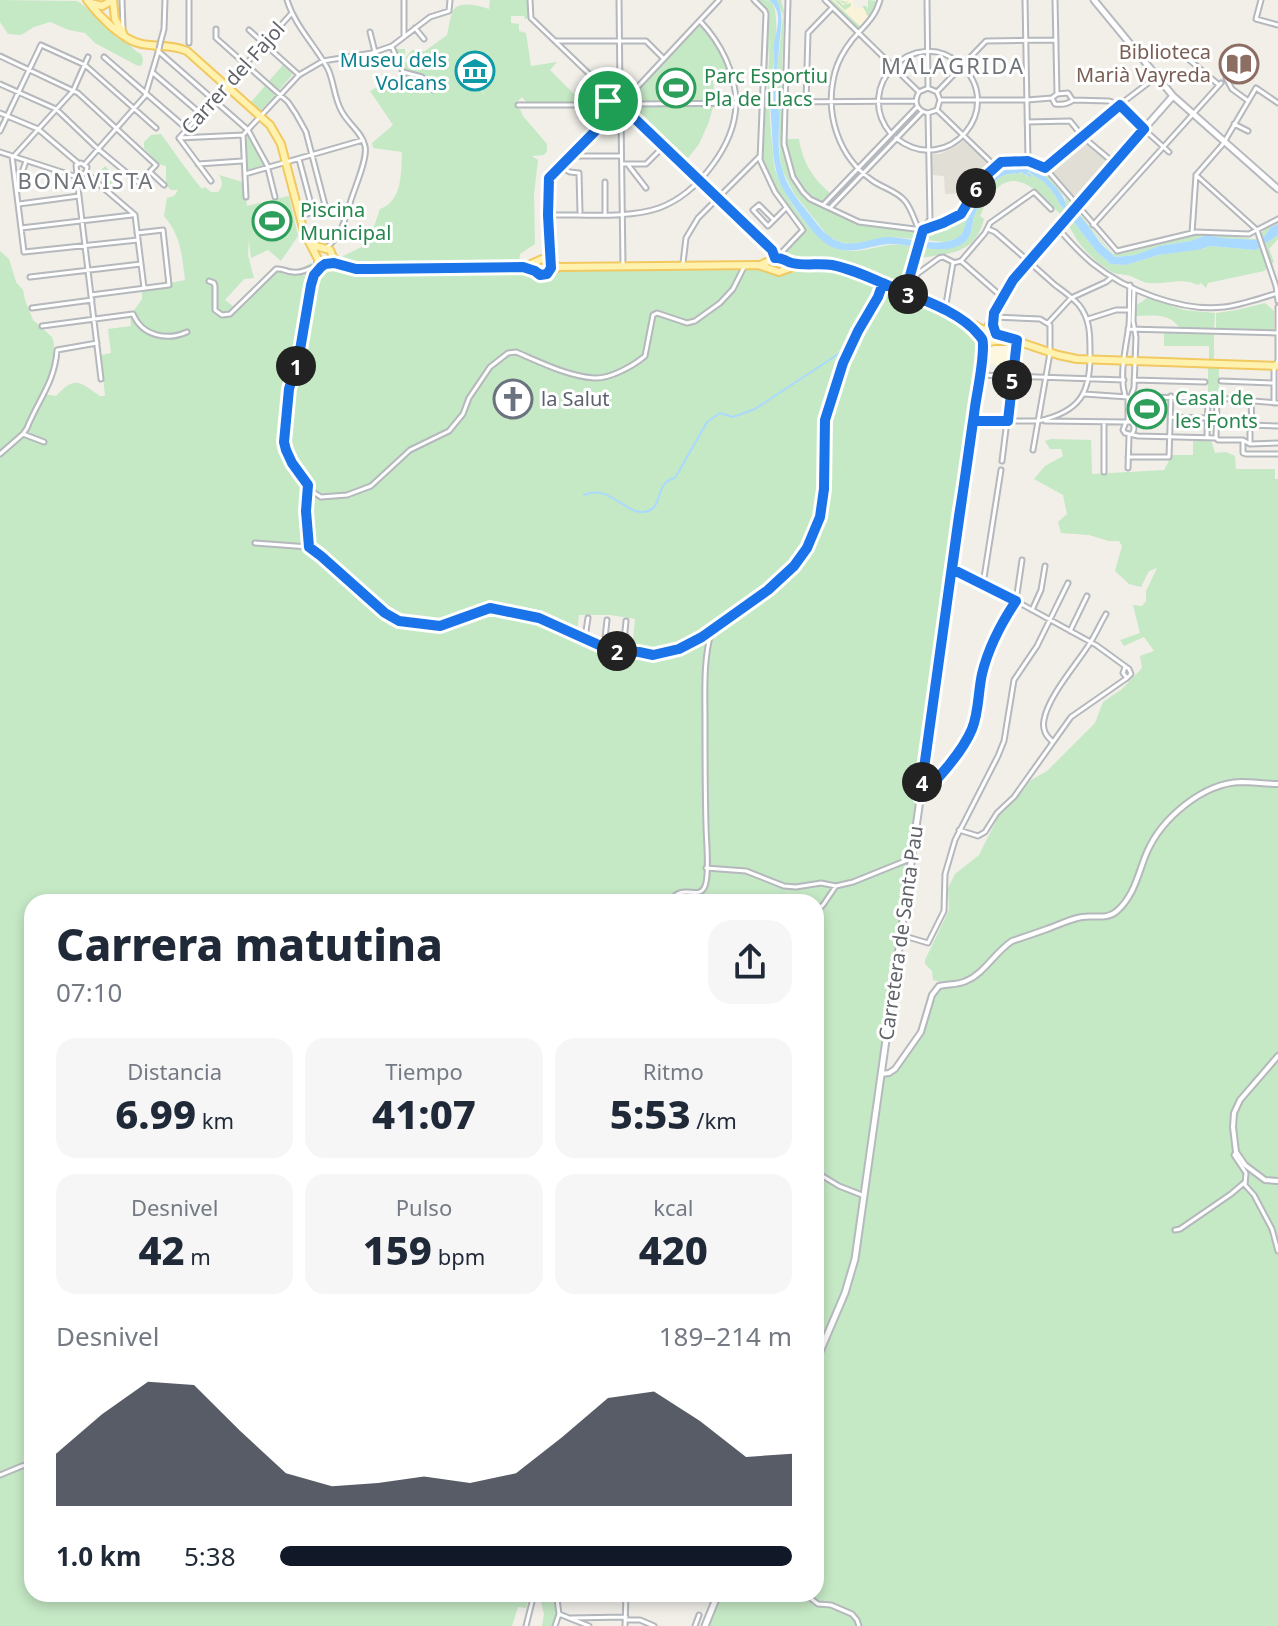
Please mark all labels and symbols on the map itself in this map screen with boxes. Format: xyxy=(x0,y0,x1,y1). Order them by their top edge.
street label: Carrer del Fajol xyxy=(175,16,290,140)
place label: Biblioteca Marià Vayreda xyxy=(1076,38,1211,88)
library icon: Biblioteca Marià Vayreda xyxy=(1218,43,1260,85)
place label: Museu dels Volcans xyxy=(340,46,447,96)
museum icon: Museu dels Volcans xyxy=(454,50,496,92)
district label: MALAGRIDA xyxy=(881,50,1025,80)
place label: Parc Esportiu Pla de Llacs xyxy=(704,62,828,112)
pin xyxy=(574,67,642,135)
sports icon: Parc Esportiu Pla de Llacs xyxy=(655,67,697,109)
district label: BONAVISTA xyxy=(18,165,154,195)
pin: 6 xyxy=(956,168,996,208)
place label: Piscina Municipal xyxy=(300,196,391,246)
sports icon: Piscina Municipal xyxy=(251,200,293,242)
pin: 3 xyxy=(888,274,928,314)
pin: 1 xyxy=(276,346,316,386)
pin: 5 xyxy=(992,360,1032,400)
church icon: la Salut xyxy=(492,378,534,420)
place label: Casal de les Fonts xyxy=(1175,384,1258,434)
place label: la Salut xyxy=(541,385,610,412)
sports icon: Casal de les Fonts xyxy=(1126,388,1168,430)
pin: 2 xyxy=(597,631,637,671)
pin: 4 xyxy=(902,762,942,802)
street label: Carretera de Santa Pau xyxy=(872,824,929,1042)

